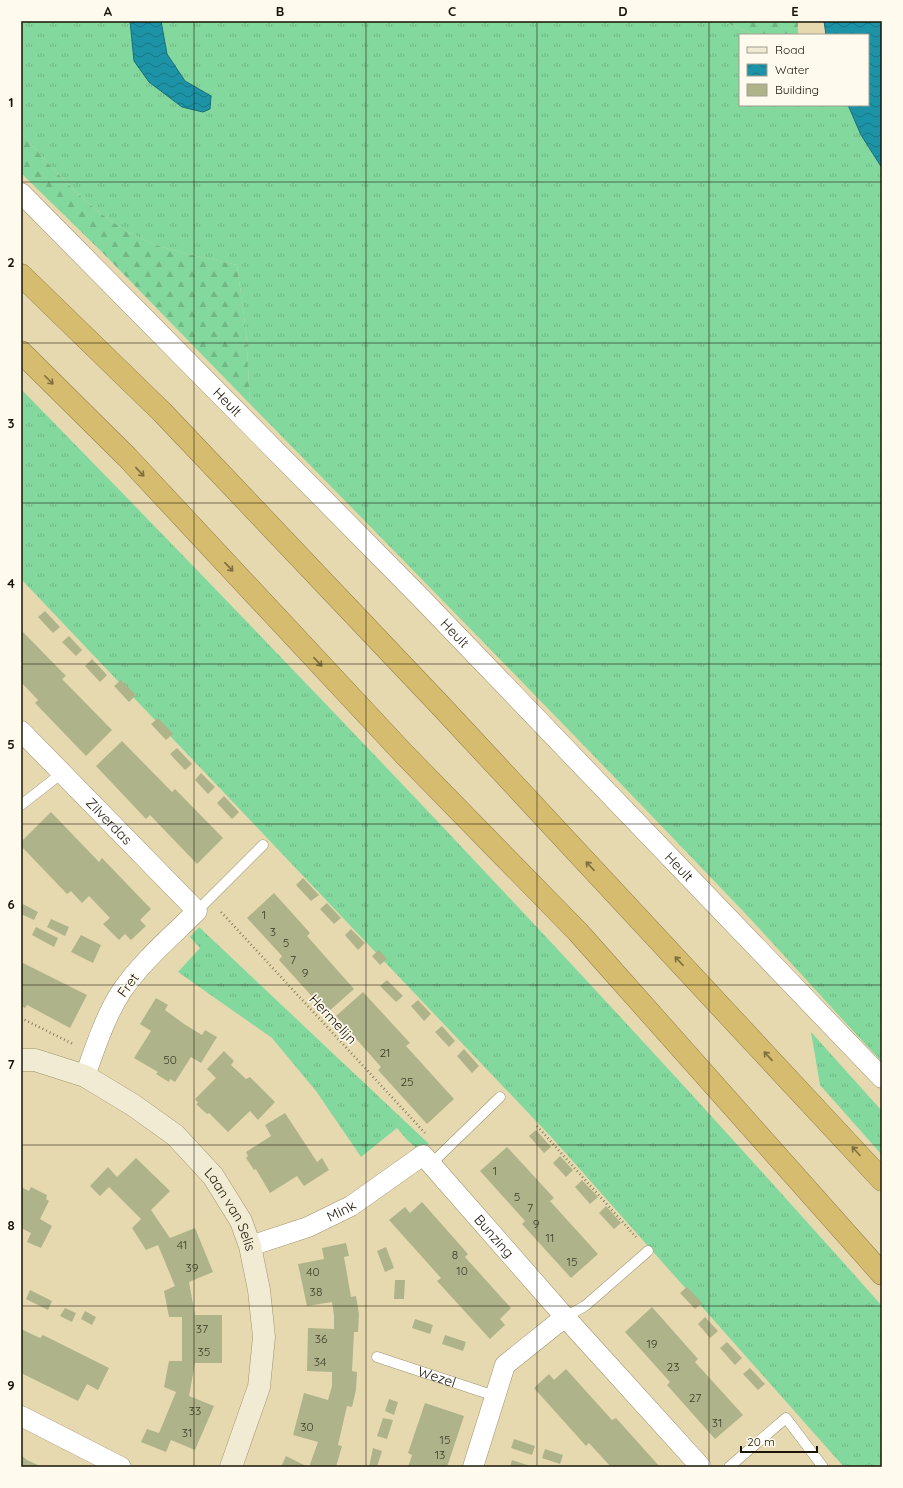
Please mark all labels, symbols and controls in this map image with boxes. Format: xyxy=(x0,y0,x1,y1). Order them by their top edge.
text: A xyxy=(104,3,113,19)
text: B xyxy=(276,3,284,19)
text: C xyxy=(448,3,456,19)
text: D xyxy=(618,3,628,19)
text: E xyxy=(791,3,799,19)
legend xyxy=(739,34,869,106)
text: Road xyxy=(775,42,805,57)
text: Water xyxy=(775,62,810,77)
text: Building xyxy=(775,82,819,97)
text: 1 xyxy=(8,94,14,110)
text: 2 xyxy=(7,254,15,270)
one-way arrow xyxy=(44,375,54,384)
street label: Heult xyxy=(209,384,246,421)
text: 3 xyxy=(8,415,15,431)
one-way arrow xyxy=(136,466,145,477)
one-way arrow xyxy=(224,562,234,572)
text: 4 xyxy=(7,575,15,591)
street label: Heult xyxy=(437,615,473,652)
one-way arrow xyxy=(313,657,322,667)
text: 5 xyxy=(7,736,15,752)
street label: Zilverdas xyxy=(82,794,136,848)
street label: Heult xyxy=(661,848,698,885)
one-way arrow xyxy=(585,861,595,871)
text: 6 xyxy=(7,896,15,912)
house number: 1 xyxy=(262,907,266,922)
house number: 3 xyxy=(270,924,276,939)
house number: 5 xyxy=(283,935,289,950)
house number: 7 xyxy=(290,952,296,967)
one-way arrow xyxy=(674,956,684,966)
house number: 9 xyxy=(302,965,309,980)
street label: Fret xyxy=(113,969,143,1001)
street label: Hermelijn xyxy=(305,990,361,1048)
house number: 21 xyxy=(379,1045,391,1060)
one-way arrow xyxy=(763,1051,772,1061)
house number: 50 xyxy=(163,1052,177,1067)
text: 7 xyxy=(7,1056,15,1072)
house number: 25 xyxy=(400,1074,414,1089)
one-way arrow xyxy=(851,1146,861,1156)
house number: 1 xyxy=(493,1163,497,1178)
street label: Laan van Selis xyxy=(201,1164,260,1252)
house number: 5 xyxy=(514,1189,520,1204)
street label: Mink xyxy=(324,1196,360,1225)
house number: 7 xyxy=(527,1200,533,1215)
street label: Bunzing xyxy=(470,1211,518,1262)
house number: 9 xyxy=(533,1216,540,1231)
text: 8 xyxy=(7,1217,15,1233)
house number: 11 xyxy=(546,1230,554,1245)
house number: 41 xyxy=(177,1237,187,1252)
house number: 8 xyxy=(452,1247,458,1262)
house number: 15 xyxy=(567,1254,577,1269)
house number: 39 xyxy=(186,1260,199,1275)
house number: 10 xyxy=(456,1263,468,1278)
house number: 40 xyxy=(306,1264,320,1279)
house number: 38 xyxy=(310,1284,322,1299)
house number: 37 xyxy=(196,1321,208,1336)
house number: 36 xyxy=(315,1331,328,1346)
house number: 19 xyxy=(646,1336,658,1351)
house number: 35 xyxy=(198,1344,210,1359)
house number: 34 xyxy=(314,1354,326,1369)
house number: 23 xyxy=(667,1359,679,1374)
street label: Wezel xyxy=(415,1362,458,1391)
text: 9 xyxy=(7,1377,15,1393)
house number: 27 xyxy=(689,1390,701,1405)
house number: 33 xyxy=(189,1403,201,1418)
house number: 31 xyxy=(712,1415,722,1430)
house number: 30 xyxy=(300,1419,314,1434)
house number: 31 xyxy=(182,1425,192,1440)
scale bar xyxy=(741,1428,817,1454)
house number: 15 xyxy=(440,1432,450,1447)
text: 20 m xyxy=(747,1434,775,1449)
house number: 13 xyxy=(435,1447,445,1462)

